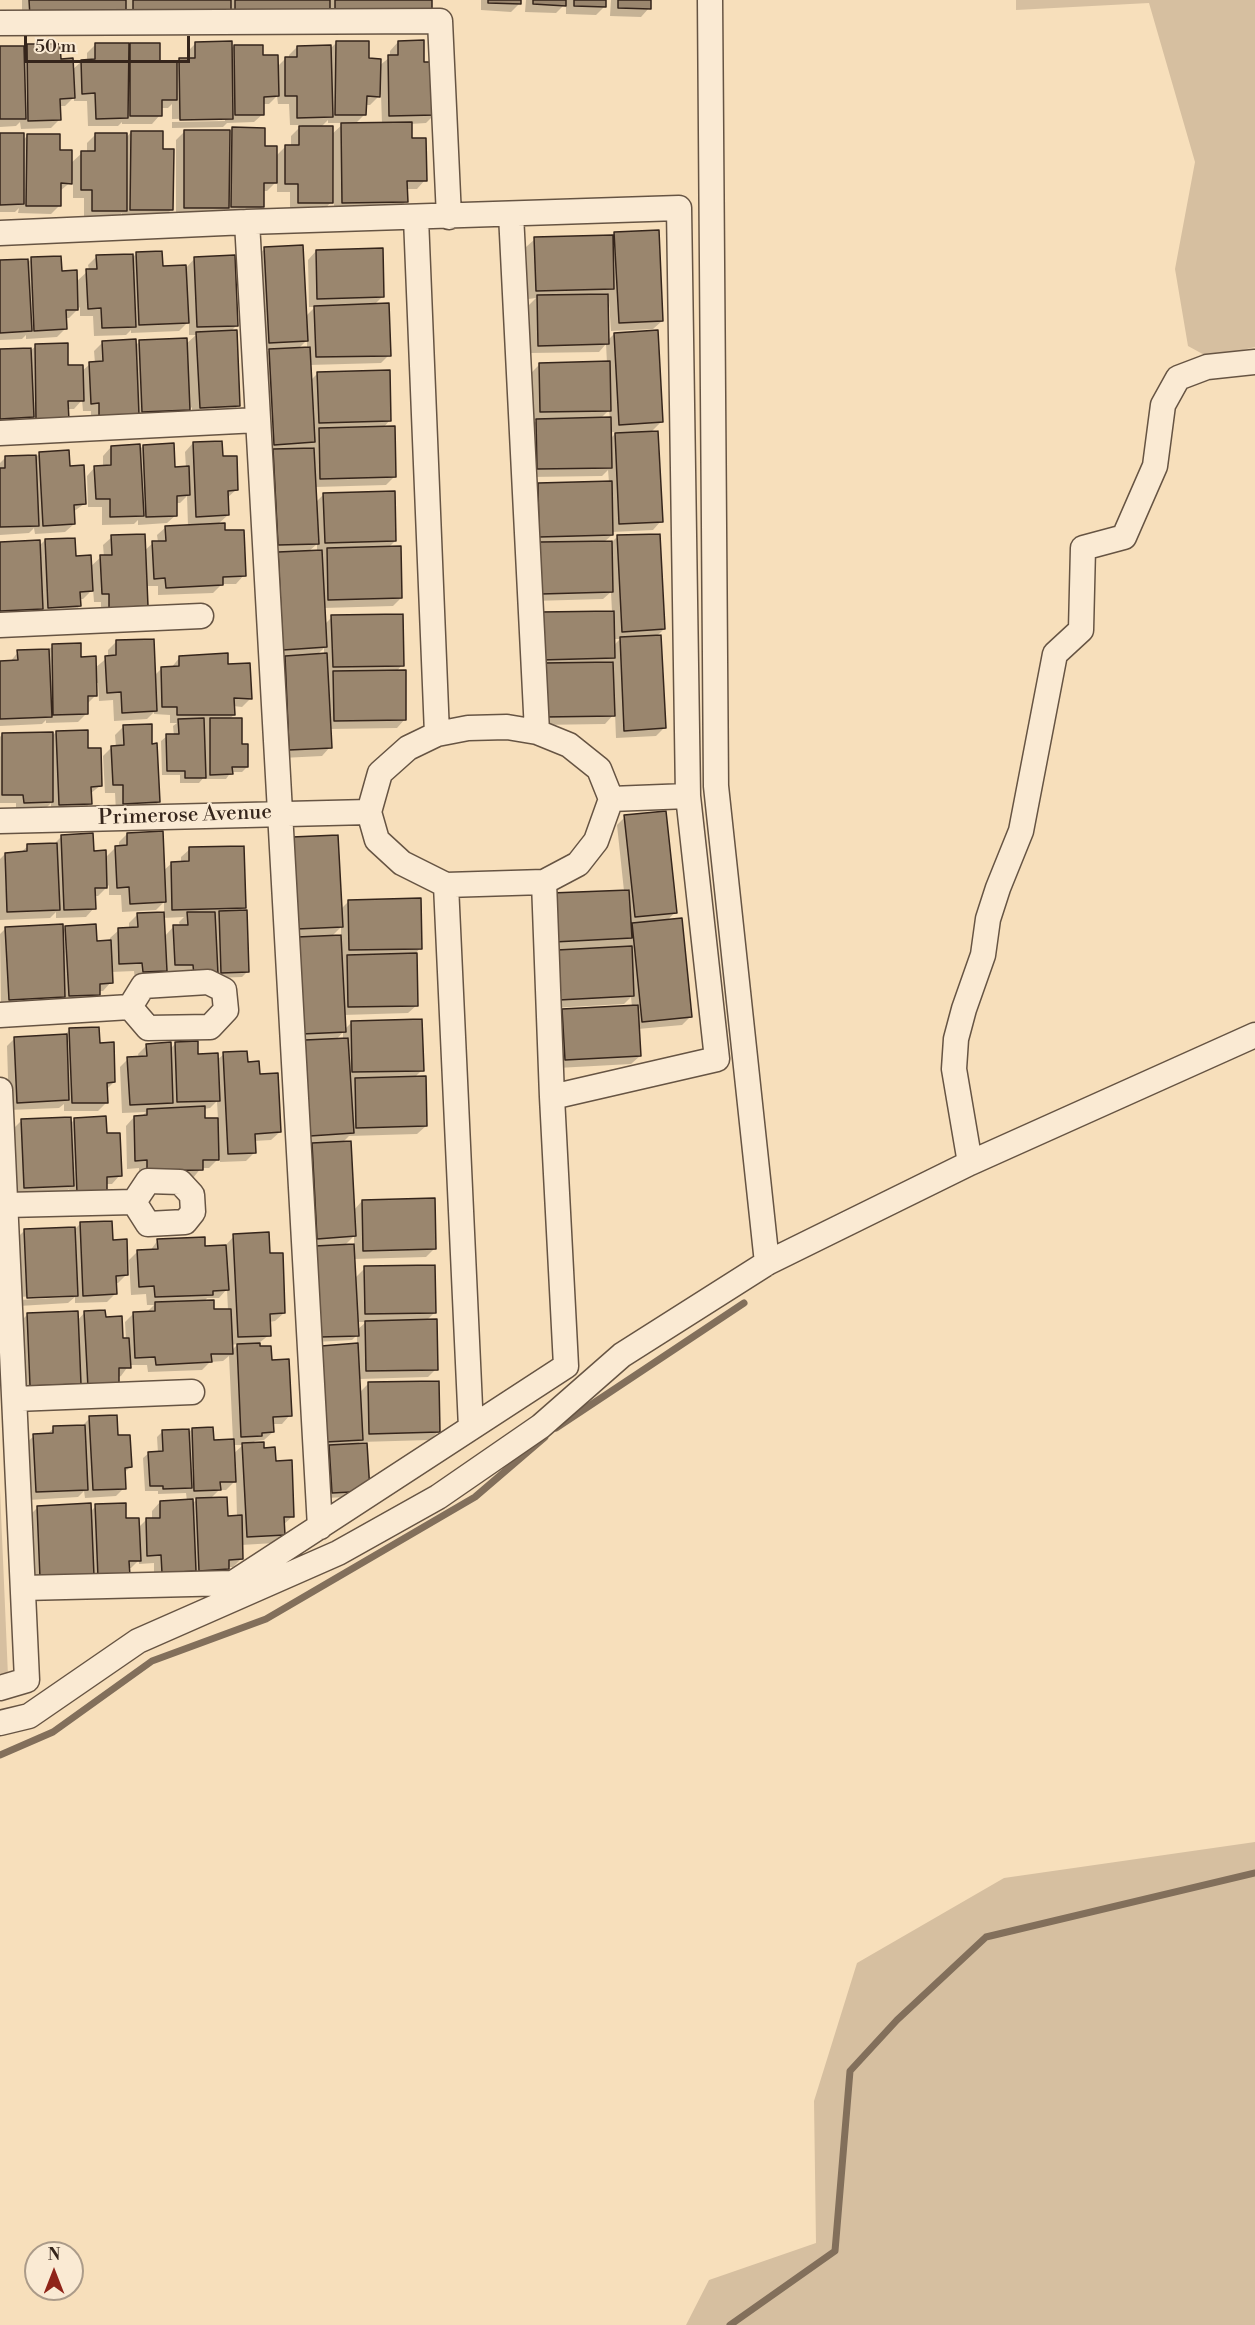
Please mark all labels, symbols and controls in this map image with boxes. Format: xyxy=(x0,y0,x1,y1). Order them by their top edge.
scale bar xyxy=(27,24,194,62)
text: 50 m xyxy=(35,35,76,58)
street label: Primerose Avenue xyxy=(98,800,272,832)
north arrow xyxy=(24,2241,84,2301)
text: N xyxy=(48,2245,60,2265)

